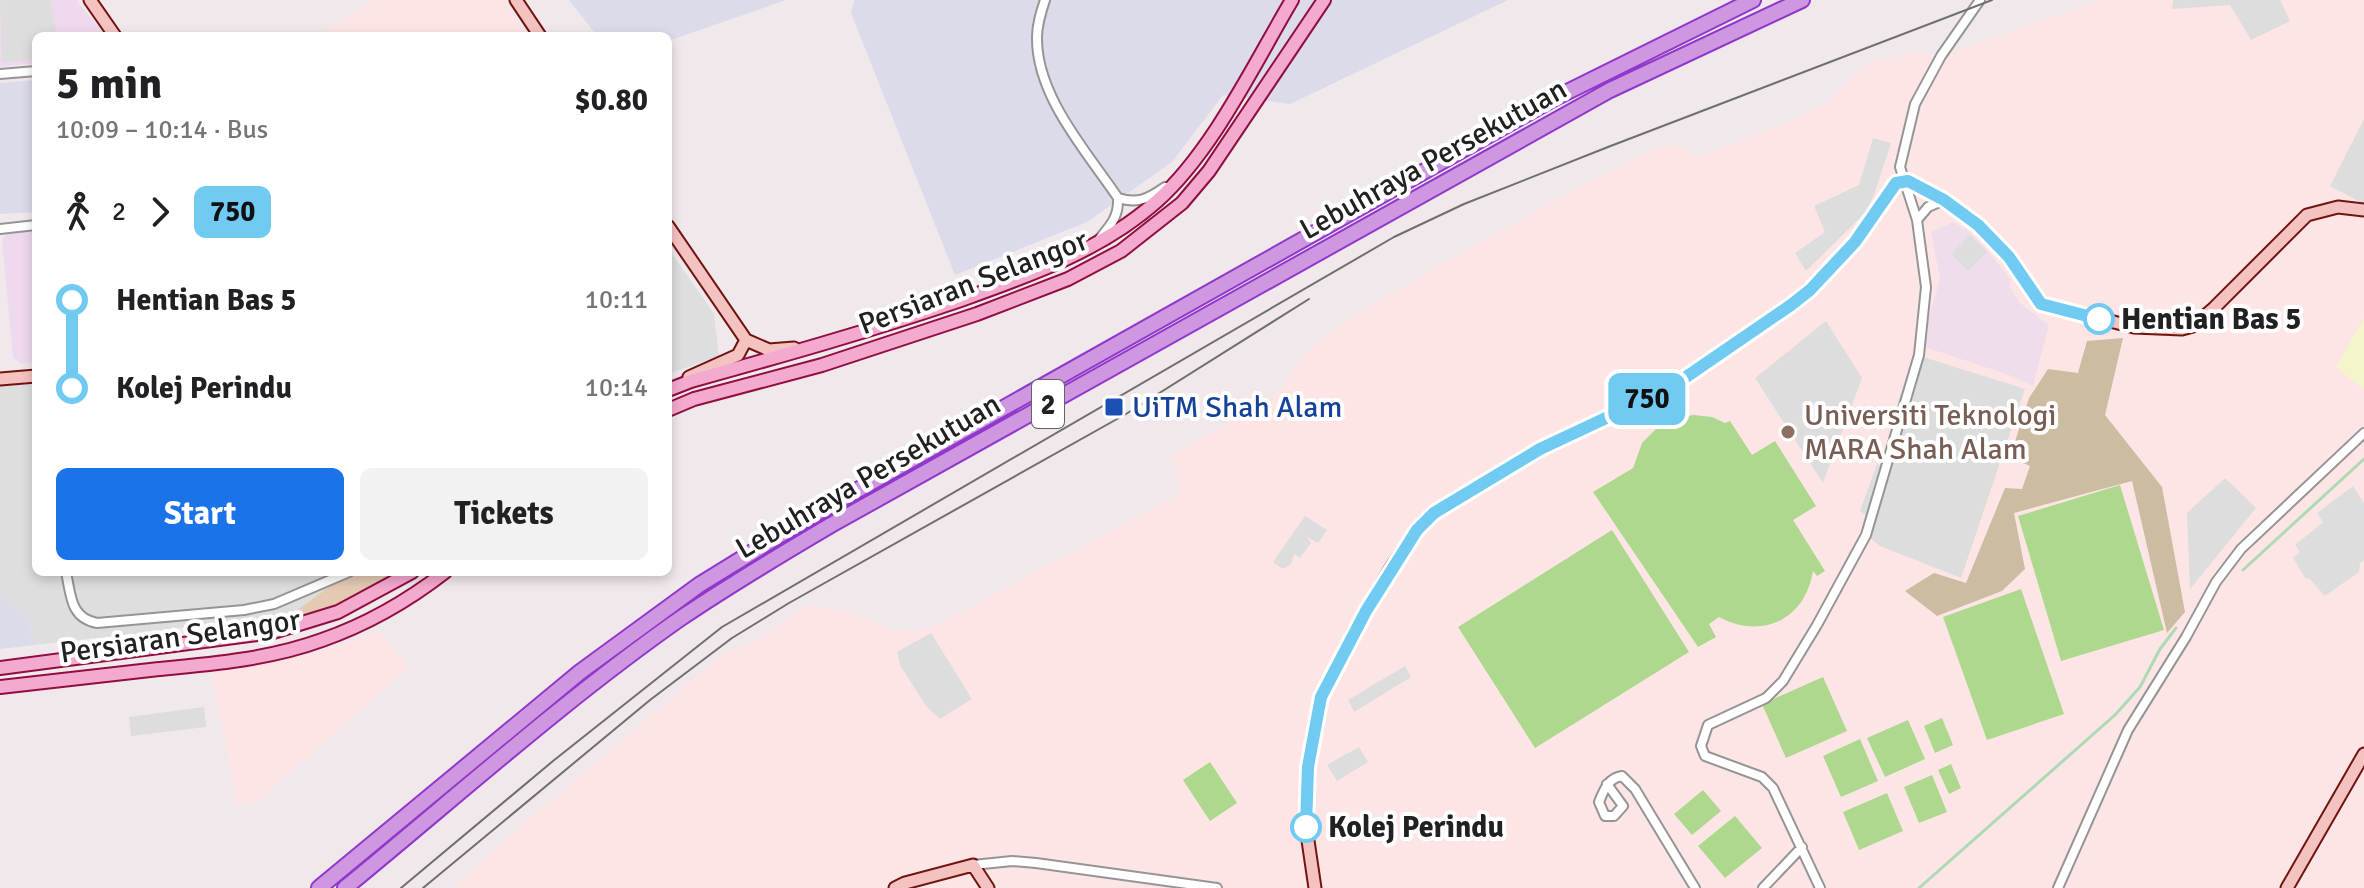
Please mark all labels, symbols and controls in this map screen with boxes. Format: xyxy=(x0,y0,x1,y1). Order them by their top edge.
text: 5 min xyxy=(56,57,162,111)
street label: Lebuhraya Persekutuan xyxy=(1293,71,1573,248)
text: $0.80 xyxy=(575,82,648,119)
text: 10:09 – 10:14 · Bus xyxy=(56,114,268,146)
icon: walk xyxy=(56,190,100,234)
icon: forward xyxy=(138,190,182,234)
text: 750 xyxy=(210,195,255,229)
text: 2 xyxy=(112,196,126,228)
street label: Persiaran Selangor xyxy=(853,222,1093,343)
text: Hentian Bas 5 xyxy=(116,282,296,319)
text: 10:11 xyxy=(585,284,648,316)
place label: Hentian Bas 5 xyxy=(2121,301,2301,338)
marker: Hentian Bas 5 xyxy=(2084,304,2114,334)
text: Kolej Perindu xyxy=(116,370,292,407)
text: 10:14 xyxy=(585,372,648,404)
line badge: 750 xyxy=(1601,373,1693,425)
road number: 2 xyxy=(1032,380,1064,428)
text: 750 xyxy=(1624,382,1670,416)
street label: Lebuhraya Persekutuan xyxy=(729,386,1007,567)
place label: UiTM Shah Alam xyxy=(1132,389,1342,426)
marker: UiTM Shah Alam xyxy=(1103,396,1125,418)
place label: Universiti Teknologi MARA Shah Alam xyxy=(1804,397,2056,468)
marker: Universiti Teknologi MARA Shah Alam xyxy=(1779,423,1797,441)
button: Start xyxy=(56,468,344,560)
button: Tickets xyxy=(360,468,648,560)
street label: Persiaran Selangor xyxy=(57,601,303,672)
place label: Kolej Perindu xyxy=(1328,809,1504,846)
marker: Kolej Perindu xyxy=(1291,812,1321,842)

